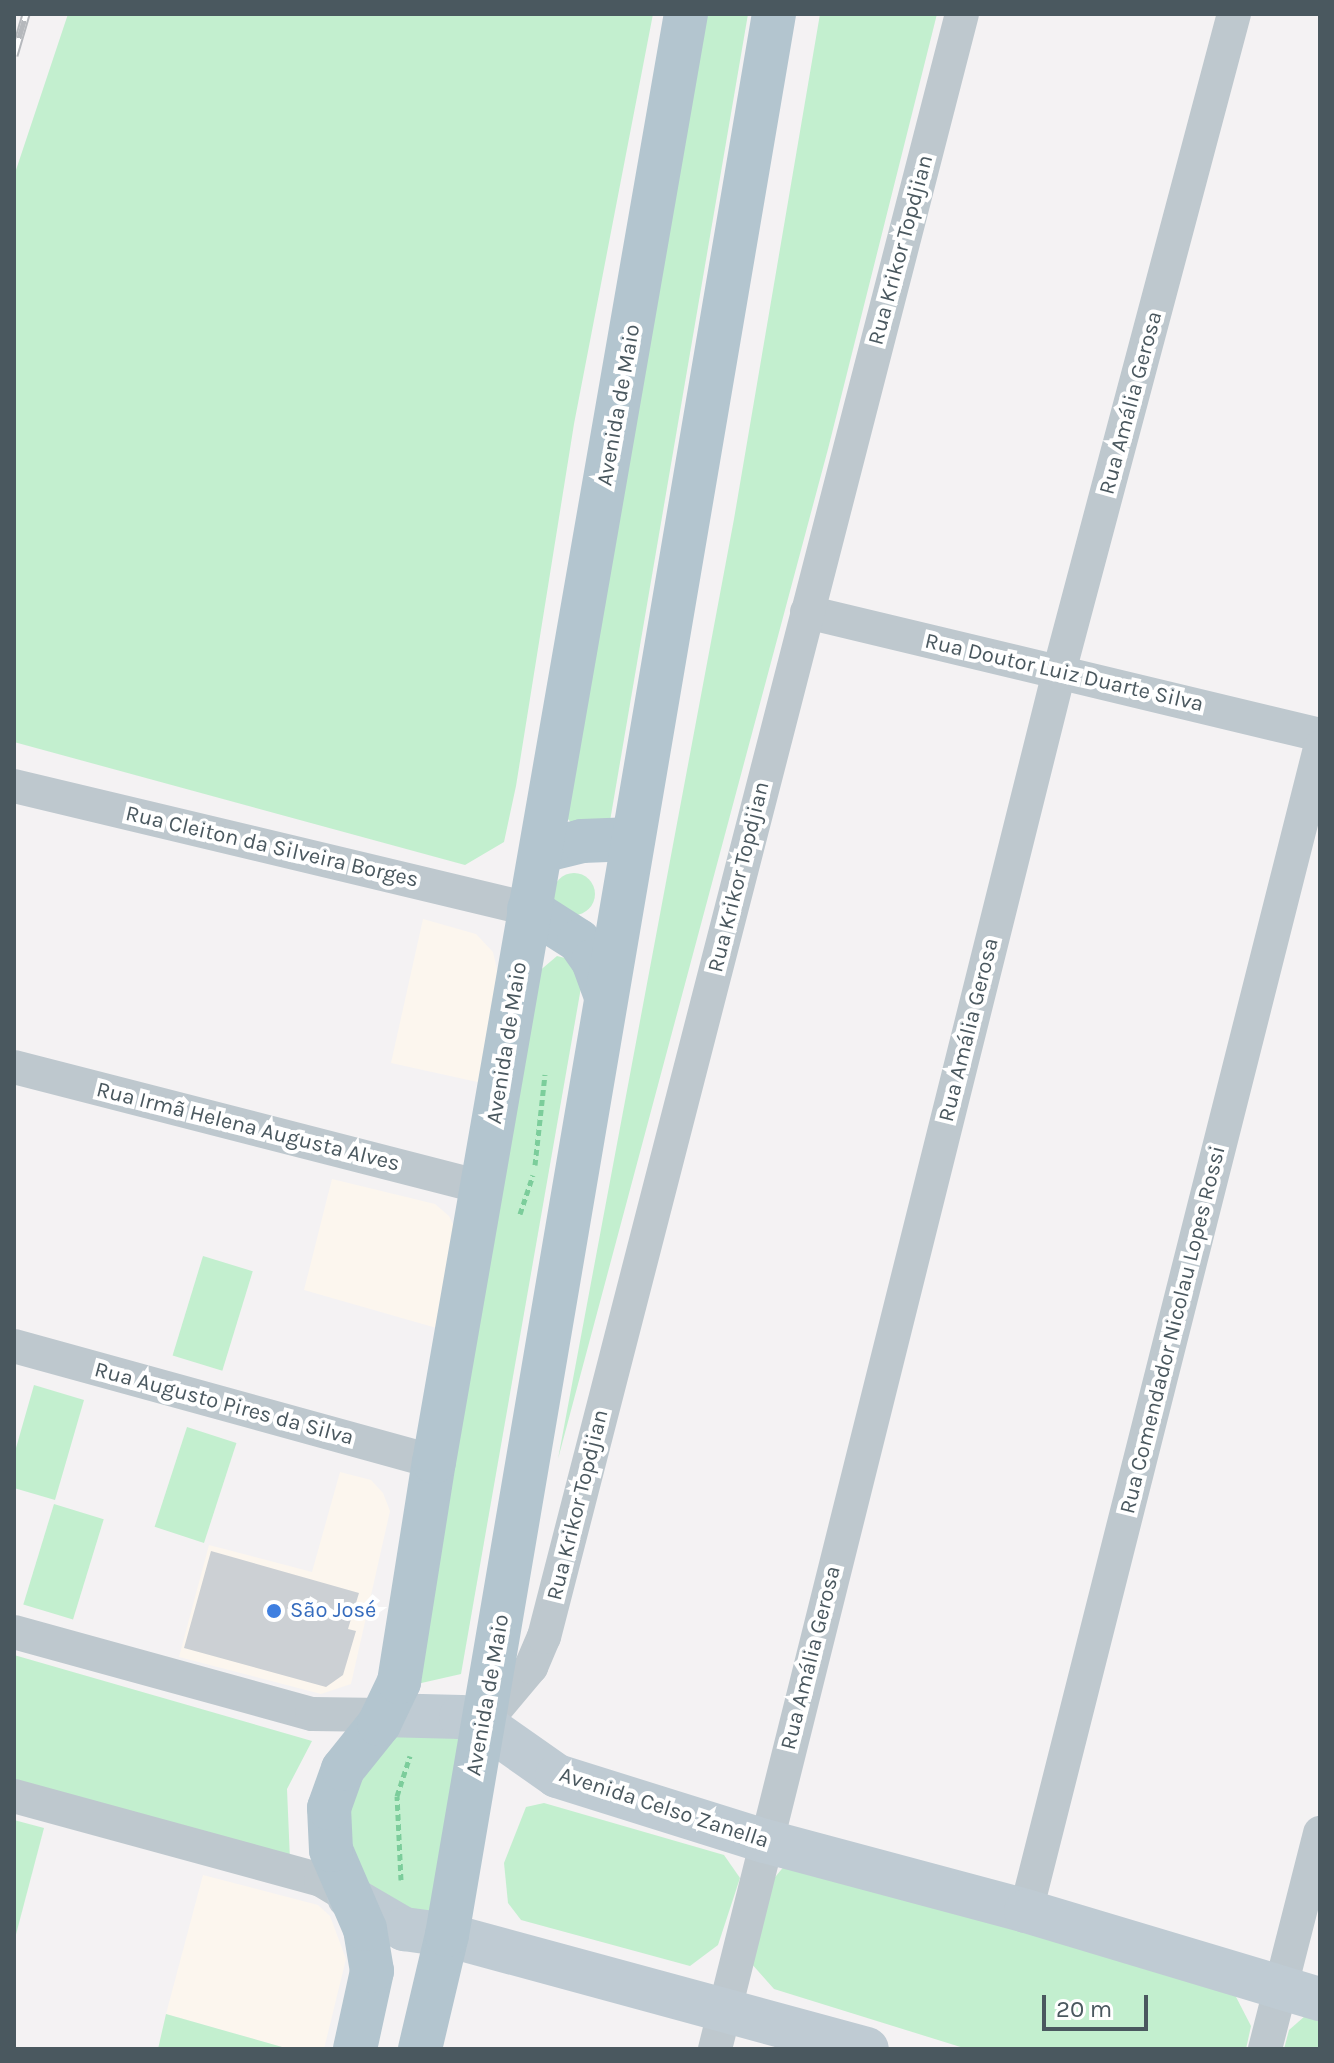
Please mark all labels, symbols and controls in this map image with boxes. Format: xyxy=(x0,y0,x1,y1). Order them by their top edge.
street label: Rua Krikor Topdjian xyxy=(863,152,939,348)
street label: Rua Amália Gerosa xyxy=(1094,308,1168,498)
street label: Avenida de Maio xyxy=(592,322,646,488)
street label: Rua Doutor Luiz Duarte Silva xyxy=(922,628,1206,718)
street label: Rua Krikor Topdjian xyxy=(703,779,775,975)
street label: Rua Cleiton da Silveira Borges xyxy=(123,800,421,894)
street label: Rua Amália Gerosa xyxy=(933,935,1005,1125)
street label: Avenida de Maio xyxy=(481,960,533,1126)
street label: Rua Irmã Helena Augusta Alves xyxy=(94,1076,402,1178)
street label: Rua Comendador Nicolau Lopes Rossi xyxy=(1114,1143,1232,1517)
street label: Rua Augusto Pires da Silva xyxy=(92,1357,356,1451)
street label: Rua Krikor Topdjian xyxy=(542,1407,614,1603)
street label: Rua Amália Gerosa xyxy=(775,1563,847,1753)
place label: São José xyxy=(290,1598,376,1624)
marker: São José xyxy=(265,1602,283,1620)
street label: Avenida de Maio xyxy=(461,1612,515,1778)
street label: Avenida Celso Zanella xyxy=(556,1762,772,1854)
scale bar xyxy=(1046,1979,1152,2029)
text: 20 m xyxy=(1056,1995,1112,2023)

